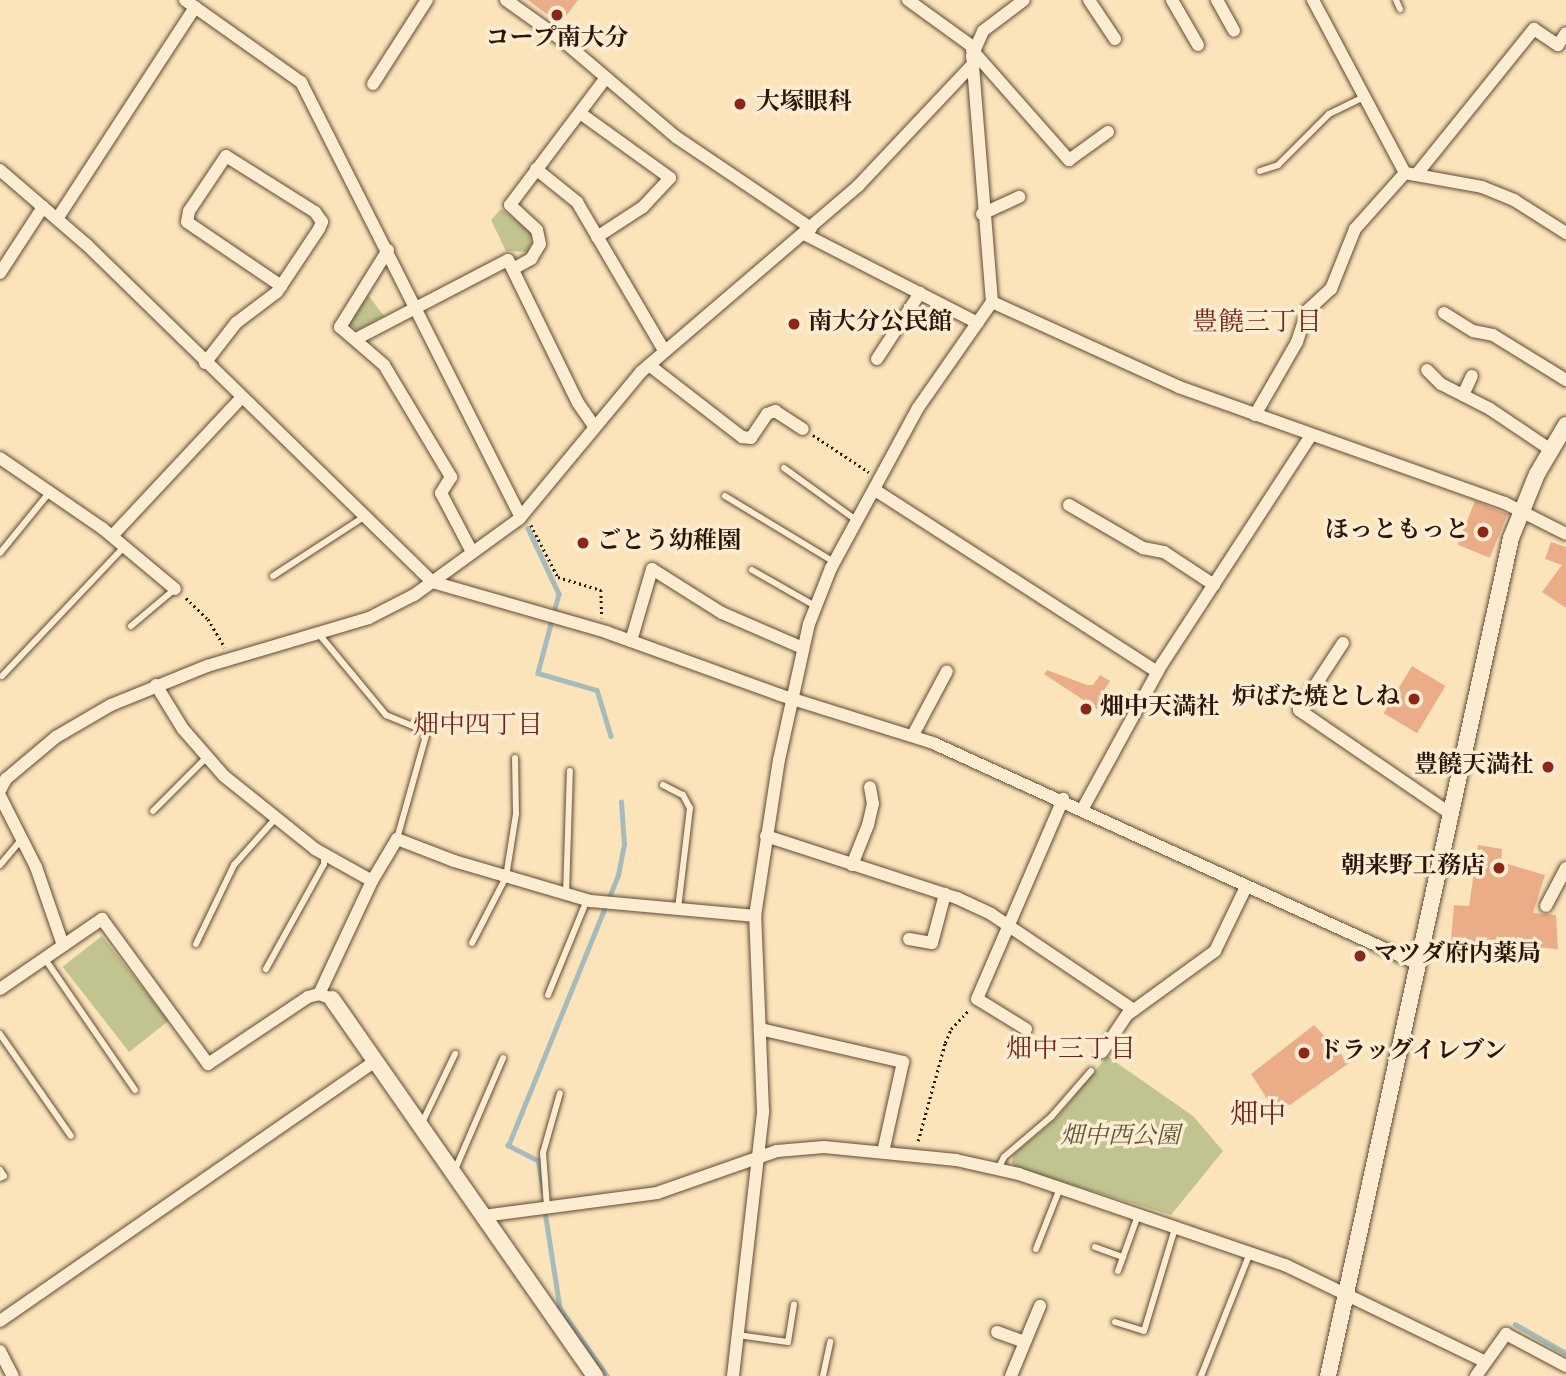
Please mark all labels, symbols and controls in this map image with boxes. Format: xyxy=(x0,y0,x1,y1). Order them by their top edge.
marker: コープ南大分 xyxy=(549,7,565,23)
place label: コープ南大分 xyxy=(485,26,629,54)
place label: 大塚眼科 xyxy=(756,90,852,118)
marker: 大塚眼科 xyxy=(730,94,750,114)
district label: 豊饒三丁目 xyxy=(1192,308,1322,340)
place label: 南大分公民館 xyxy=(808,310,952,338)
marker: 南大分公民館 xyxy=(786,316,802,332)
place label: ほっともっと xyxy=(1325,518,1469,546)
marker: ほっともっと xyxy=(1475,524,1491,540)
place label: ごとう幼稚園 xyxy=(597,529,741,557)
marker: ごとう幼稚園 xyxy=(575,535,591,551)
place label: 炉ばた焼としね xyxy=(1232,685,1400,713)
marker: 炉ばた焼としね xyxy=(1406,691,1422,707)
place label: 畑中天満社 xyxy=(1100,695,1220,723)
marker: 畑中天満社 xyxy=(1078,701,1094,717)
district label: 畑中四丁目 xyxy=(413,711,543,743)
place label: 豊饒天満社 xyxy=(1414,753,1534,781)
marker: 豊饒天満社 xyxy=(1540,759,1556,775)
place label: 朝来野工務店 xyxy=(1341,854,1485,882)
marker: 朝来野工務店 xyxy=(1491,860,1507,876)
place label: マツダ府内薬局 xyxy=(1374,942,1542,970)
marker: マツダ府内薬局 xyxy=(1352,948,1368,964)
district label: 畑中三丁目 xyxy=(1006,1035,1136,1067)
place label: ドラッグイレブン xyxy=(1318,1039,1510,1067)
marker: ドラッグイレブン xyxy=(1296,1045,1312,1061)
district label: 畑中 xyxy=(1230,1099,1286,1133)
park label: 畑中西公園 xyxy=(1060,1124,1180,1152)

